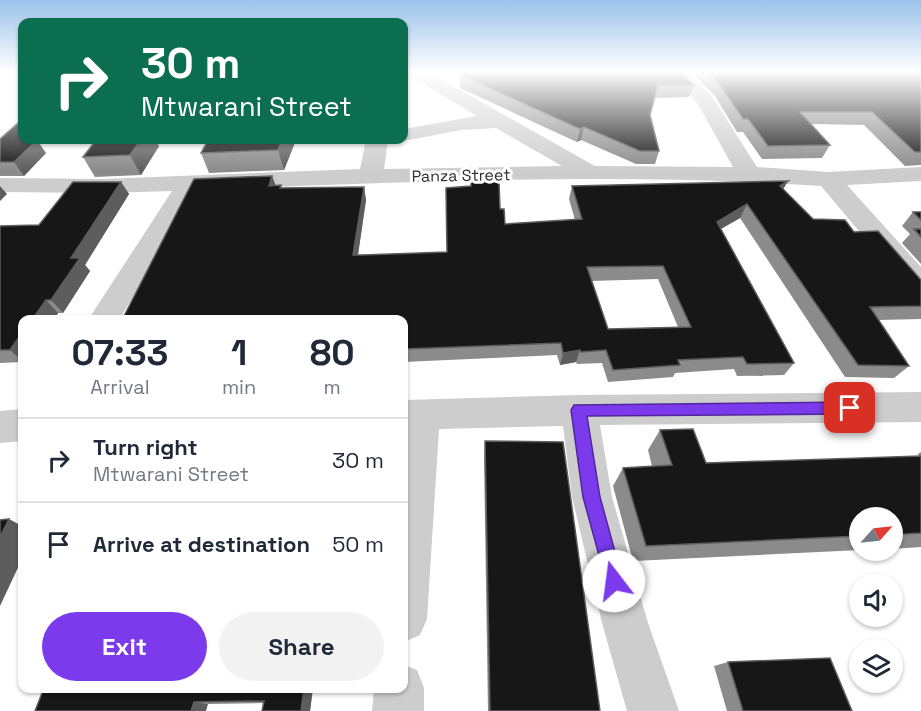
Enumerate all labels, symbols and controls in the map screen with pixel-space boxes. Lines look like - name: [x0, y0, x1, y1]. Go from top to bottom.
- text: 30 m: [141, 37, 240, 90]
- icon: right: [42, 42, 120, 120]
- text: Mtwarani Street: [141, 89, 352, 124]
- street label: Panza Street: [411, 164, 511, 187]
- text: 07:33: [71, 330, 168, 376]
- text: 1: [231, 330, 247, 376]
- text: 80: [310, 330, 355, 376]
- text: Arrival: [90, 374, 150, 400]
- text: min: [222, 374, 256, 400]
- text: m: [324, 374, 341, 400]
- pin: [824, 382, 875, 433]
- icon: arrive: [833, 391, 866, 424]
- text: Turn right: [93, 433, 198, 461]
- icon: right: [42, 444, 75, 477]
- text: 30 m: [332, 446, 384, 474]
- text: Mtwarani Street: [93, 461, 249, 487]
- north arrow: [849, 507, 903, 561]
- map controls: [849, 507, 903, 693]
- icon: arrive: [42, 528, 75, 561]
- text: Arrive at destination: [93, 530, 310, 558]
- text: 50 m: [332, 530, 384, 558]
- position arrow: [582, 549, 646, 613]
- button: sound: [849, 573, 903, 627]
- button: Exit: [42, 612, 207, 681]
- button: Share: [219, 612, 384, 681]
- button: layers: [849, 639, 903, 693]

